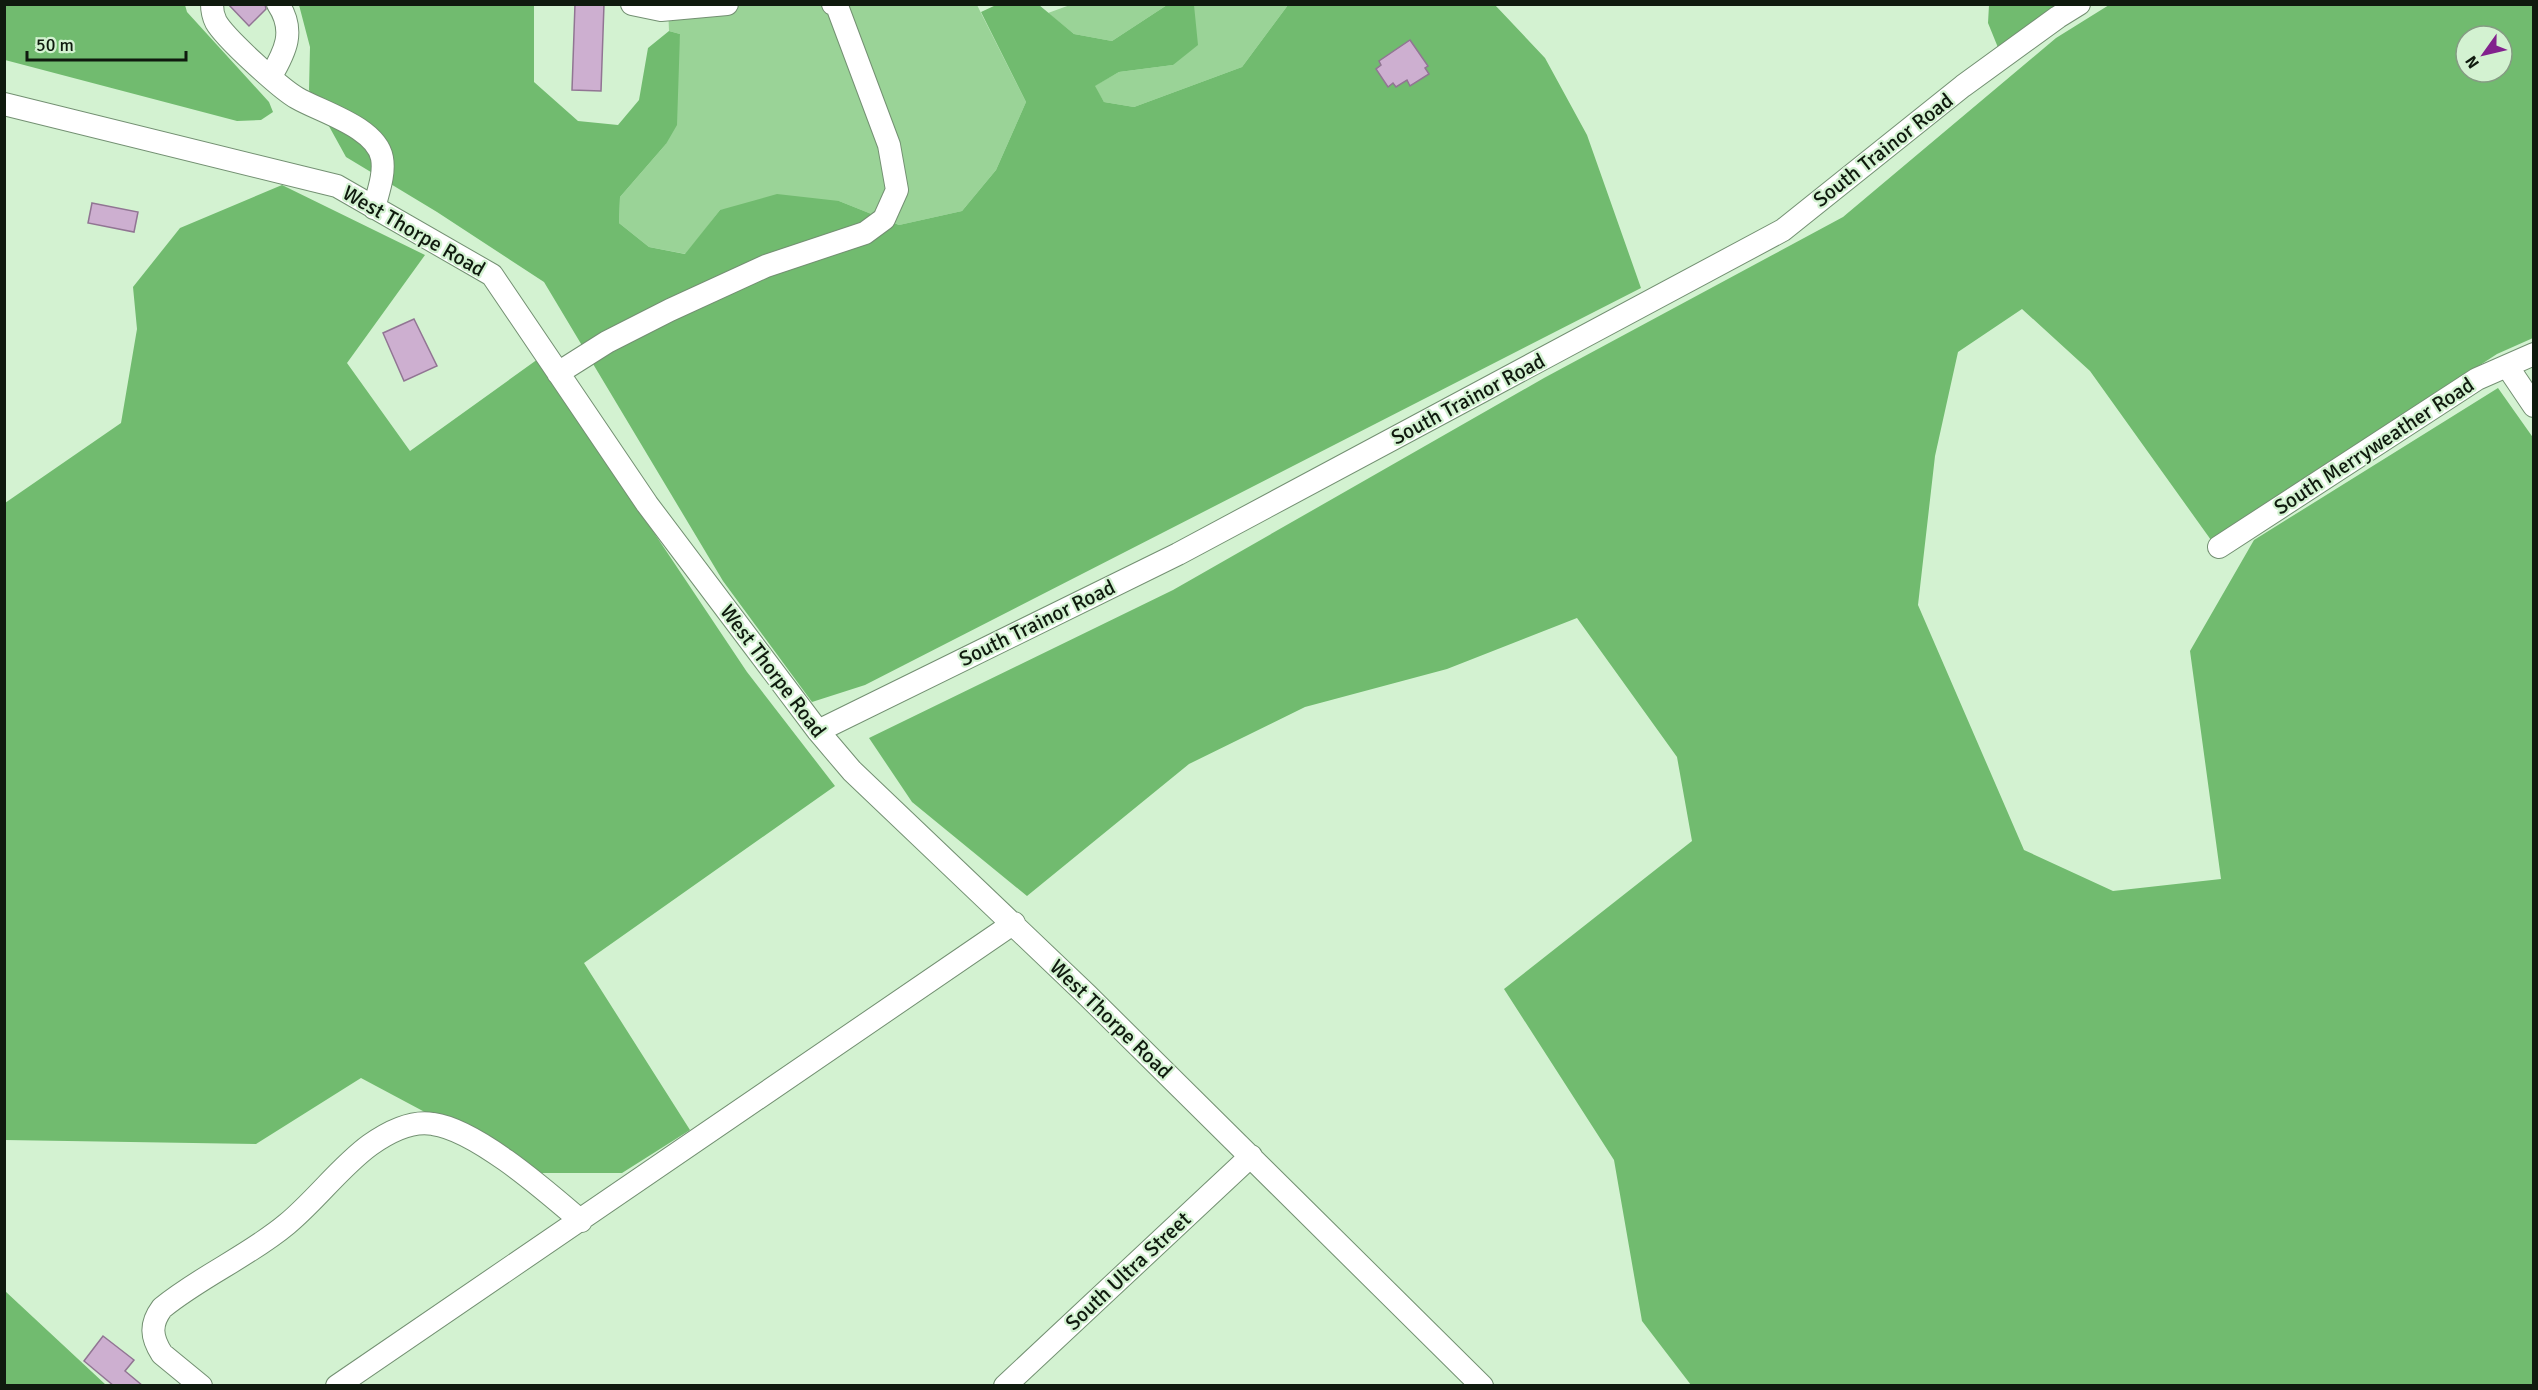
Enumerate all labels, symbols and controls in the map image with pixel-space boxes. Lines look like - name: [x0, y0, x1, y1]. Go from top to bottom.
- scale bar: [27, 24, 186, 62]
- north arrow: [2454, 24, 2514, 84]
- text: 50 m: [36, 34, 74, 56]
- text: N: [2461, 52, 2484, 72]
- street label: South Trainor Road: [1808, 87, 1958, 213]
- street label: West Thorpe Road: [338, 180, 490, 282]
- street label: South Trainor Road: [1387, 348, 1549, 450]
- street label: South Merryweather Road: [2269, 372, 2479, 520]
- street label: South Trainor Road: [955, 574, 1119, 672]
- street label: West Thorpe Road: [714, 599, 832, 743]
- street label: West Thorpe Road: [1044, 954, 1178, 1084]
- street label: South Ultra Street: [1060, 1206, 1196, 1336]

